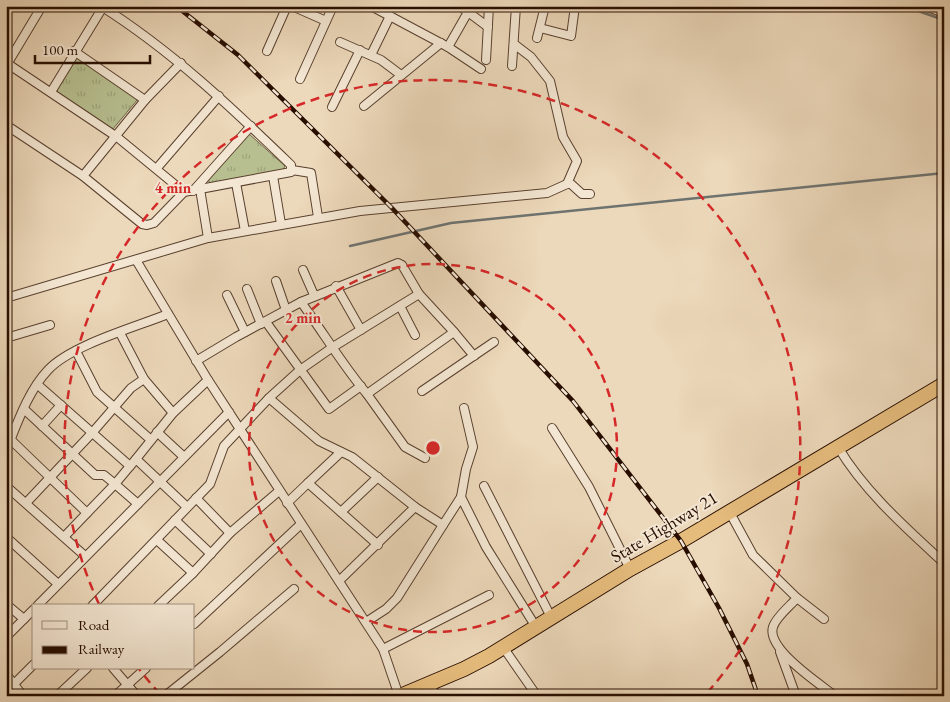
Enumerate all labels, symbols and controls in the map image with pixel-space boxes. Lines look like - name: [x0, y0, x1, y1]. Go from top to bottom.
- scale bar: [35, 32, 150, 64]
- text: 100 m: [42, 40, 79, 59]
- text: 4 min: [155, 178, 192, 197]
- text: 2 min: [285, 308, 322, 327]
- centre of rings: [424, 439, 442, 457]
- street label: State Highway 21: [606, 486, 722, 568]
- legend: [32, 604, 195, 670]
- text: Road: [78, 615, 110, 634]
- text: Railway: [78, 639, 125, 658]

